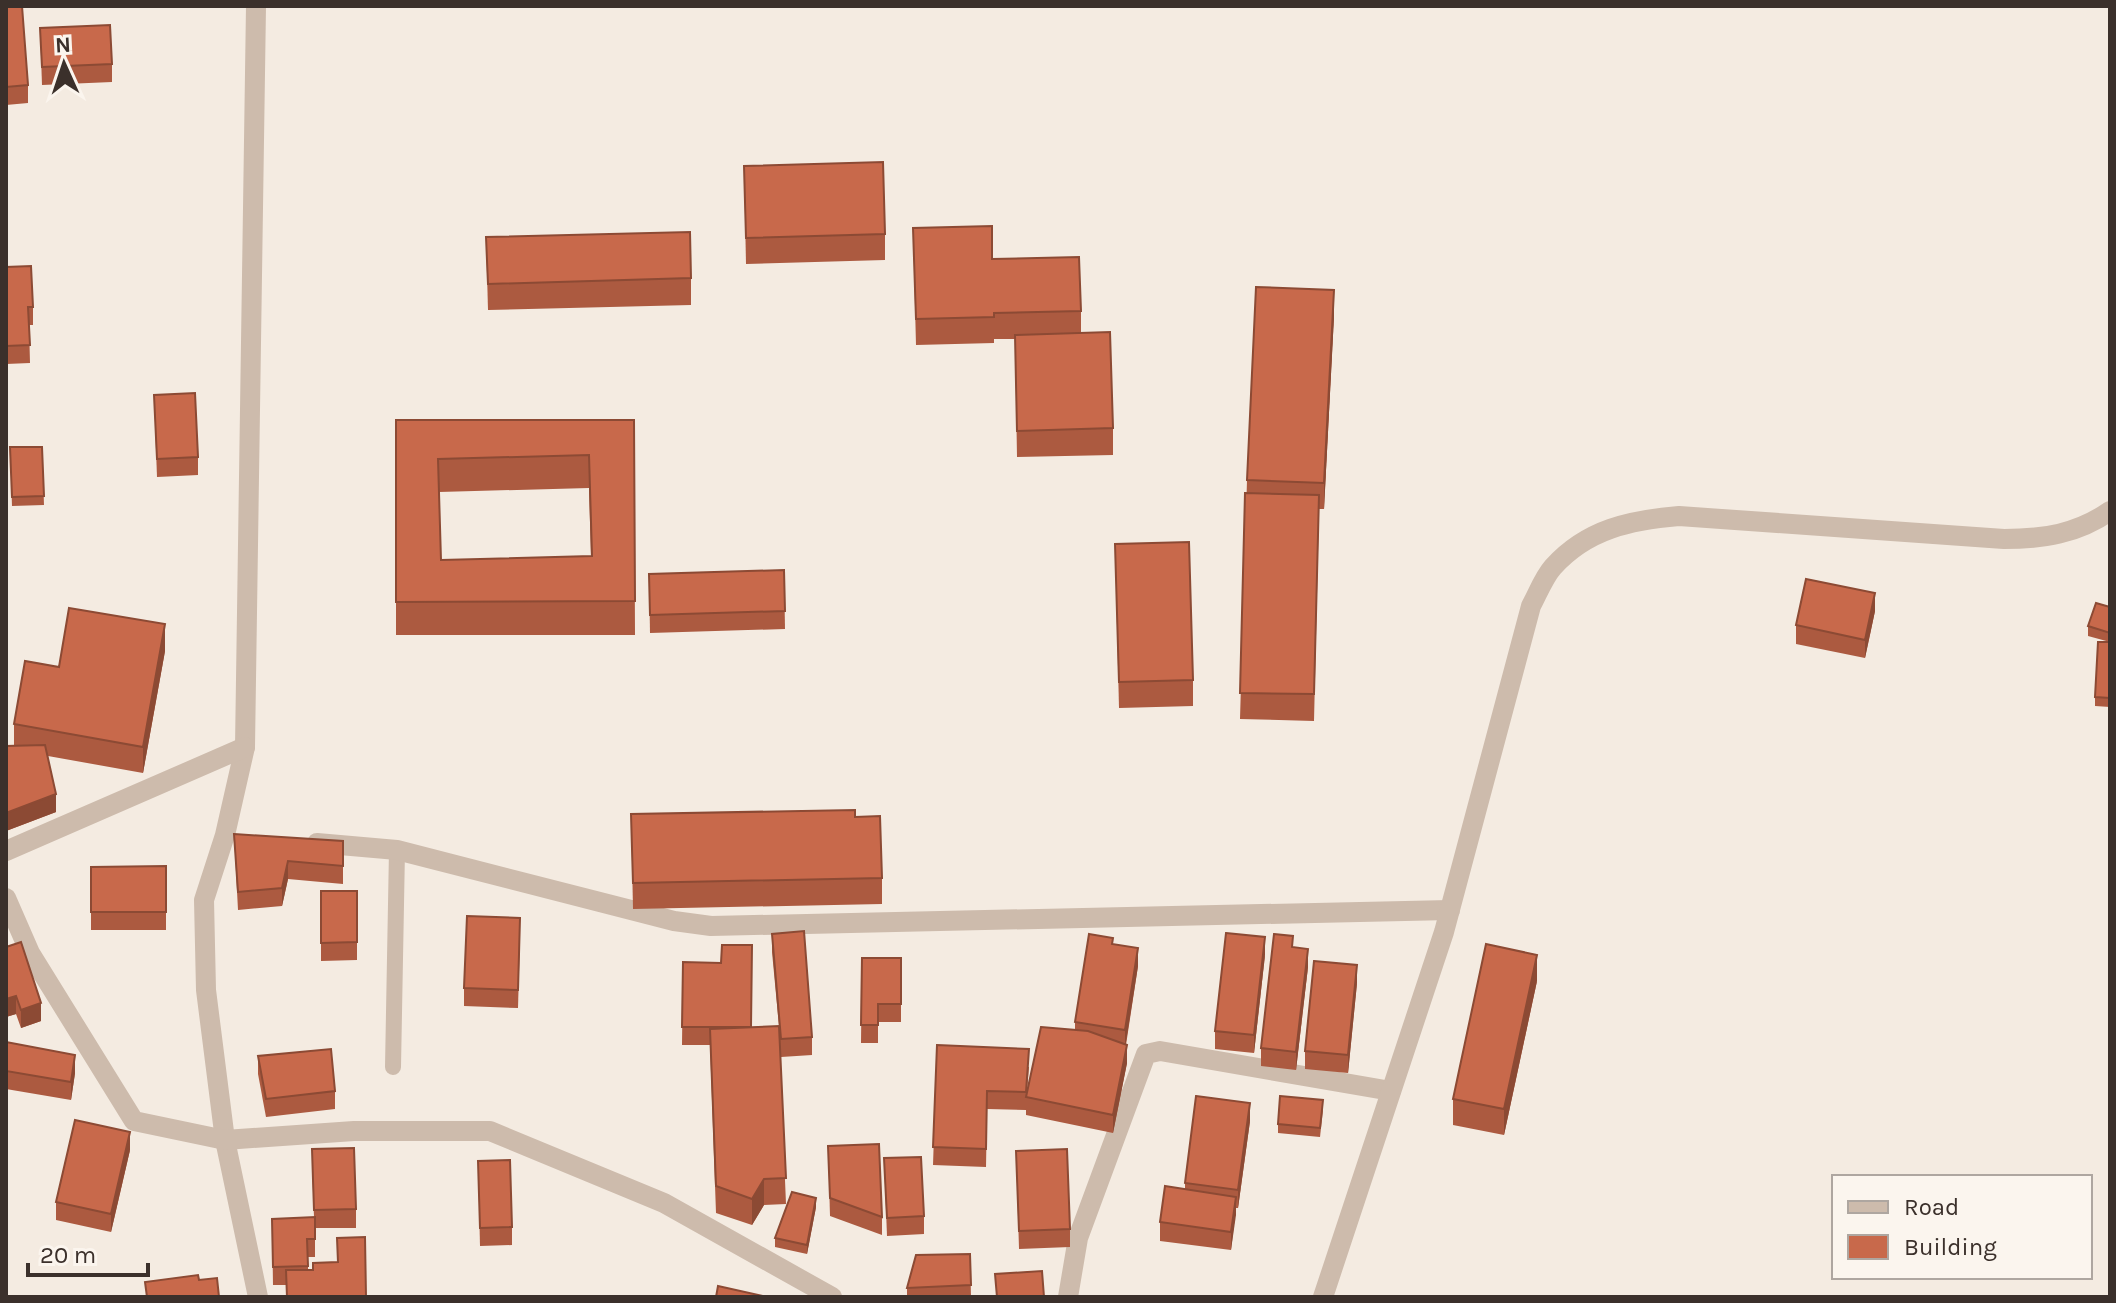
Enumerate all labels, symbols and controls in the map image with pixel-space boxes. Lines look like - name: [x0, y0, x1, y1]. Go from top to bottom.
- north arrow: [24, 24, 104, 104]
- text: N: [54, 32, 72, 58]
- legend: [1832, 1175, 2092, 1279]
- text: Road: [1904, 1193, 1959, 1221]
- scale bar: [28, 1227, 148, 1277]
- text: Building: [1904, 1233, 1997, 1261]
- text: 20 m: [40, 1241, 96, 1269]

